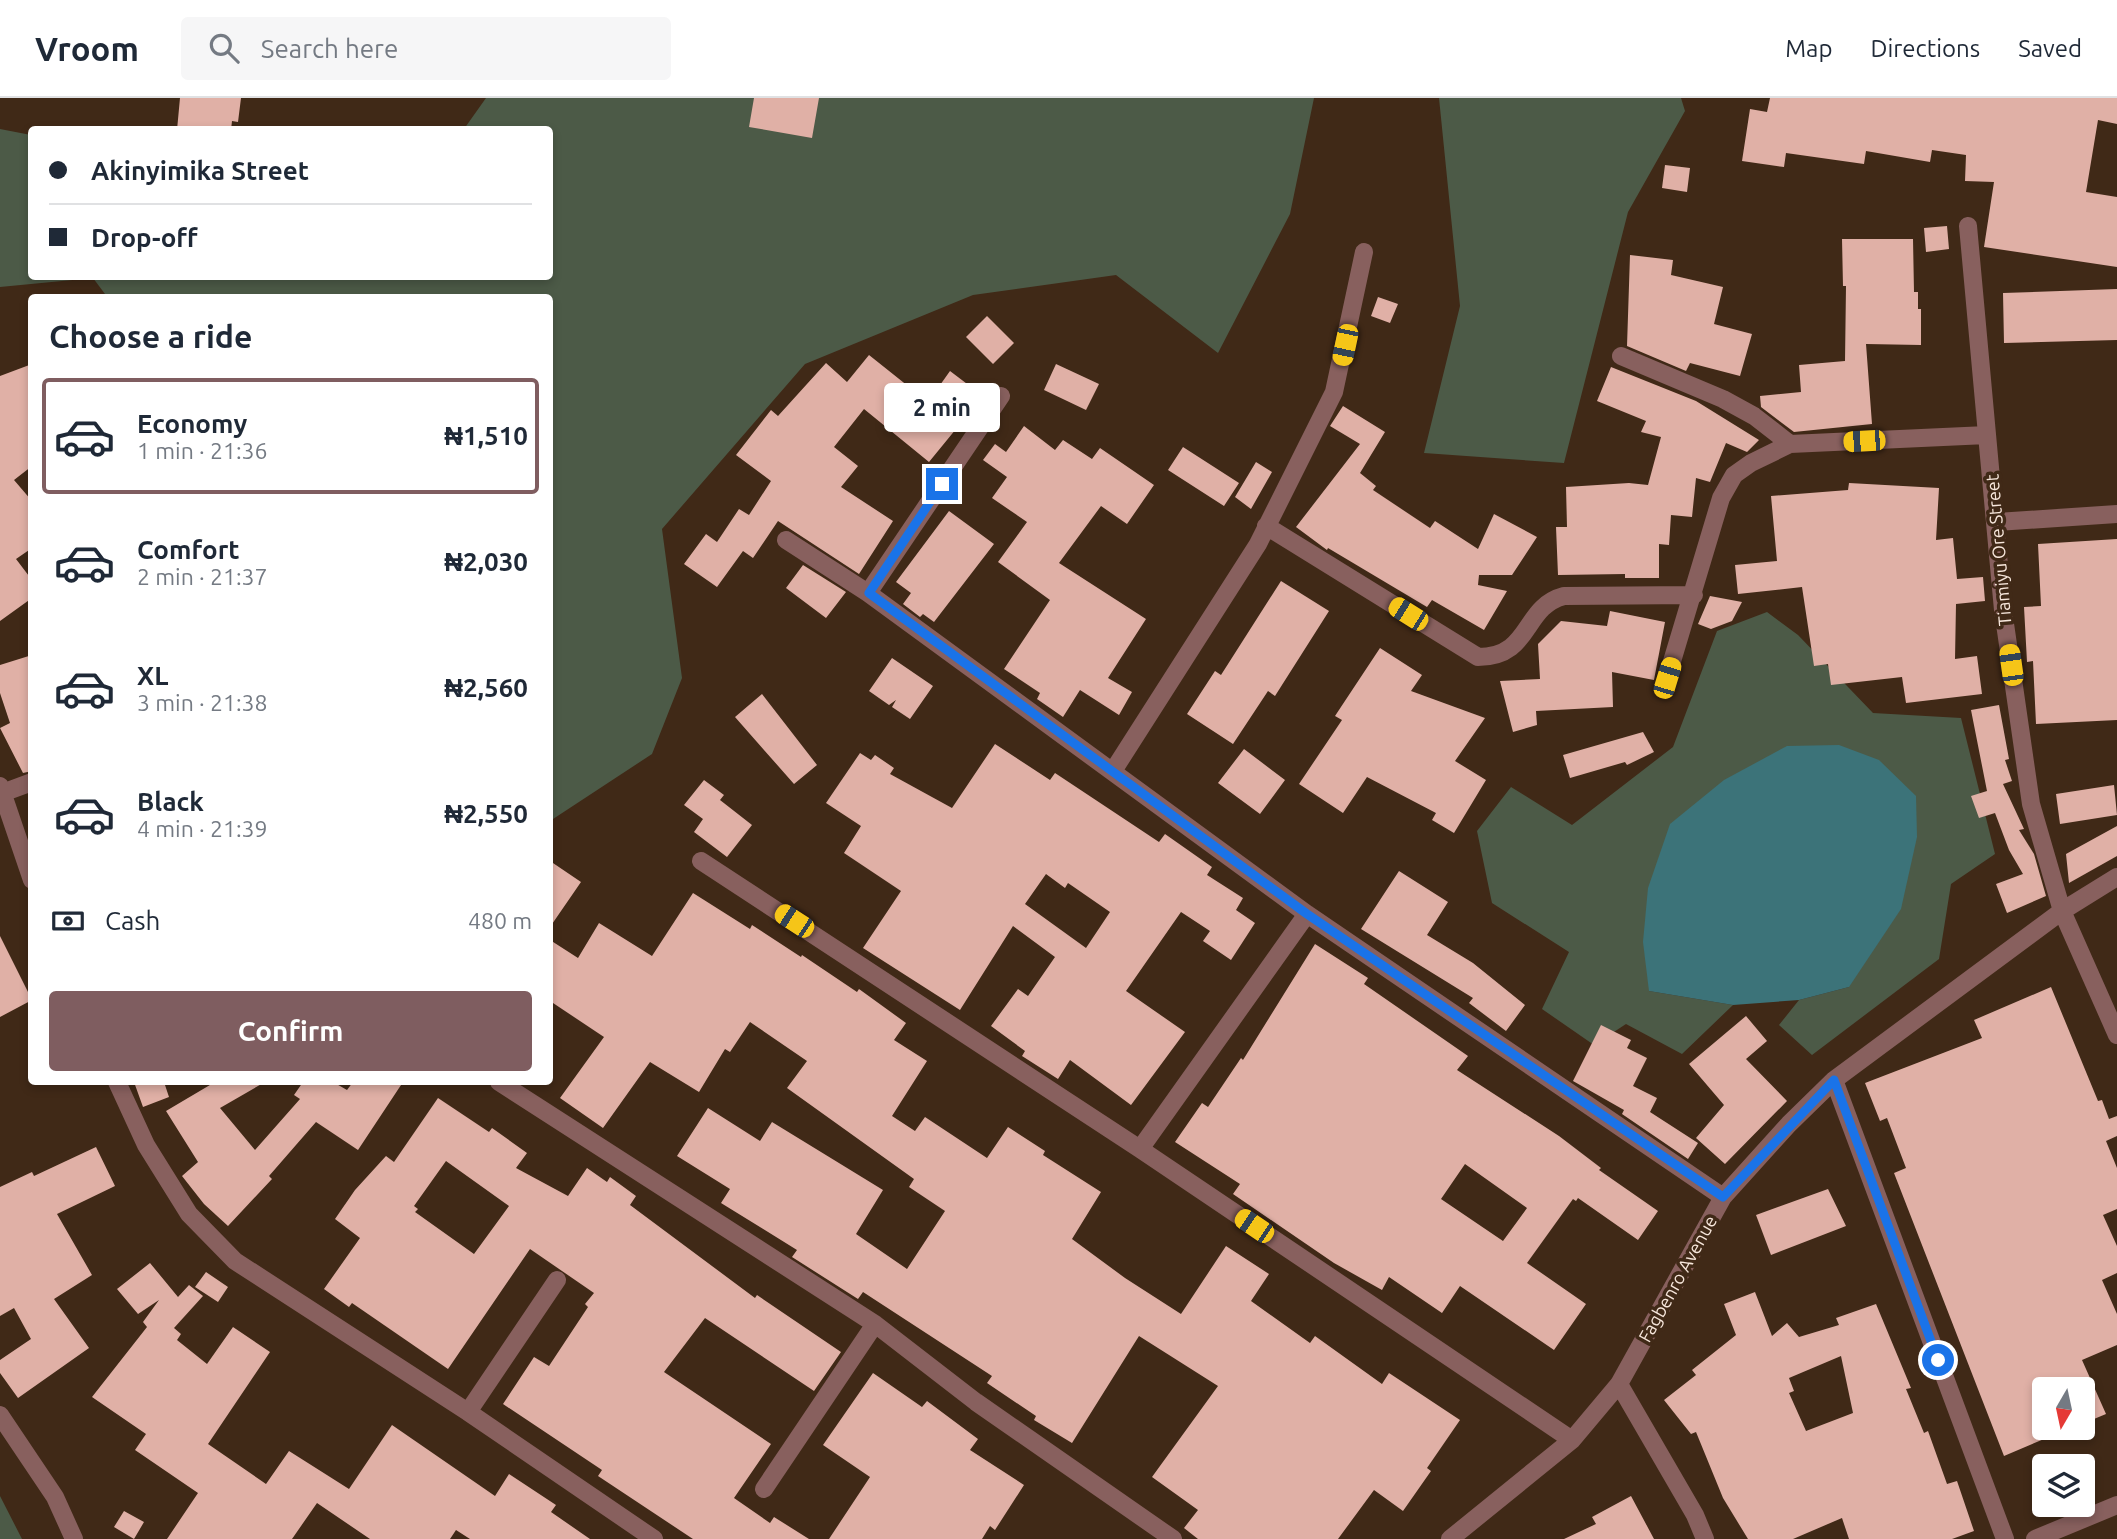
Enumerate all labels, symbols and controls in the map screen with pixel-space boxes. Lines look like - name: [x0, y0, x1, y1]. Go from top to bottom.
- search box: [181, 17, 671, 80]
- icon: search: [205, 29, 243, 67]
- text: Vroom: [35, 30, 139, 67]
- text: Search here: [261, 34, 398, 63]
- text: Map: [1785, 35, 1832, 62]
- text: Directions: [1870, 35, 1980, 62]
- text: Saved: [2018, 35, 2082, 62]
- text: Akinyimika Street: [91, 156, 309, 185]
- text: Drop-off: [91, 223, 198, 252]
- text: Choose a ride: [49, 318, 252, 354]
- car: [1331, 322, 1360, 368]
- callout: 2 min: [884, 382, 1000, 432]
- text: 2 min: [913, 395, 971, 420]
- icon: car: [53, 405, 116, 468]
- text: Economy: [137, 409, 247, 438]
- text: ₦1,510: [444, 421, 528, 450]
- car: [1843, 429, 1886, 453]
- text: 1 min · 21:36: [137, 438, 268, 463]
- route end: [926, 468, 958, 500]
- street label: Tiamiyu Ore Street: [1981, 473, 2015, 627]
- icon: car: [53, 531, 116, 594]
- text: Comfort: [137, 535, 240, 564]
- text: ₦2,030: [444, 547, 528, 576]
- text: 2 min · 21:37: [137, 564, 268, 589]
- car: [1385, 594, 1432, 634]
- car: [1998, 643, 2025, 687]
- car: [1651, 655, 1684, 701]
- icon: car: [53, 657, 116, 720]
- text: XL: [137, 661, 168, 690]
- text: ₦2,560: [444, 673, 528, 702]
- text: 3 min · 21:38: [137, 690, 268, 715]
- icon: car: [53, 783, 116, 846]
- text: Black: [137, 787, 204, 816]
- text: ₦2,550: [444, 799, 528, 828]
- text: 4 min · 21:39: [137, 816, 268, 841]
- car: [771, 901, 818, 941]
- icon: cash: [49, 902, 87, 940]
- text: Cash: [105, 906, 160, 935]
- text: 480 m: [468, 908, 532, 933]
- button: Confirm: [49, 991, 532, 1071]
- car: [1231, 1206, 1278, 1246]
- street label: Fagbenro Avenue: [1634, 1212, 1720, 1345]
- route start: [1922, 1344, 1954, 1376]
- north arrow: [2032, 1377, 2095, 1440]
- map controls: [2032, 1377, 2095, 1517]
- button: layers: [2032, 1454, 2095, 1517]

